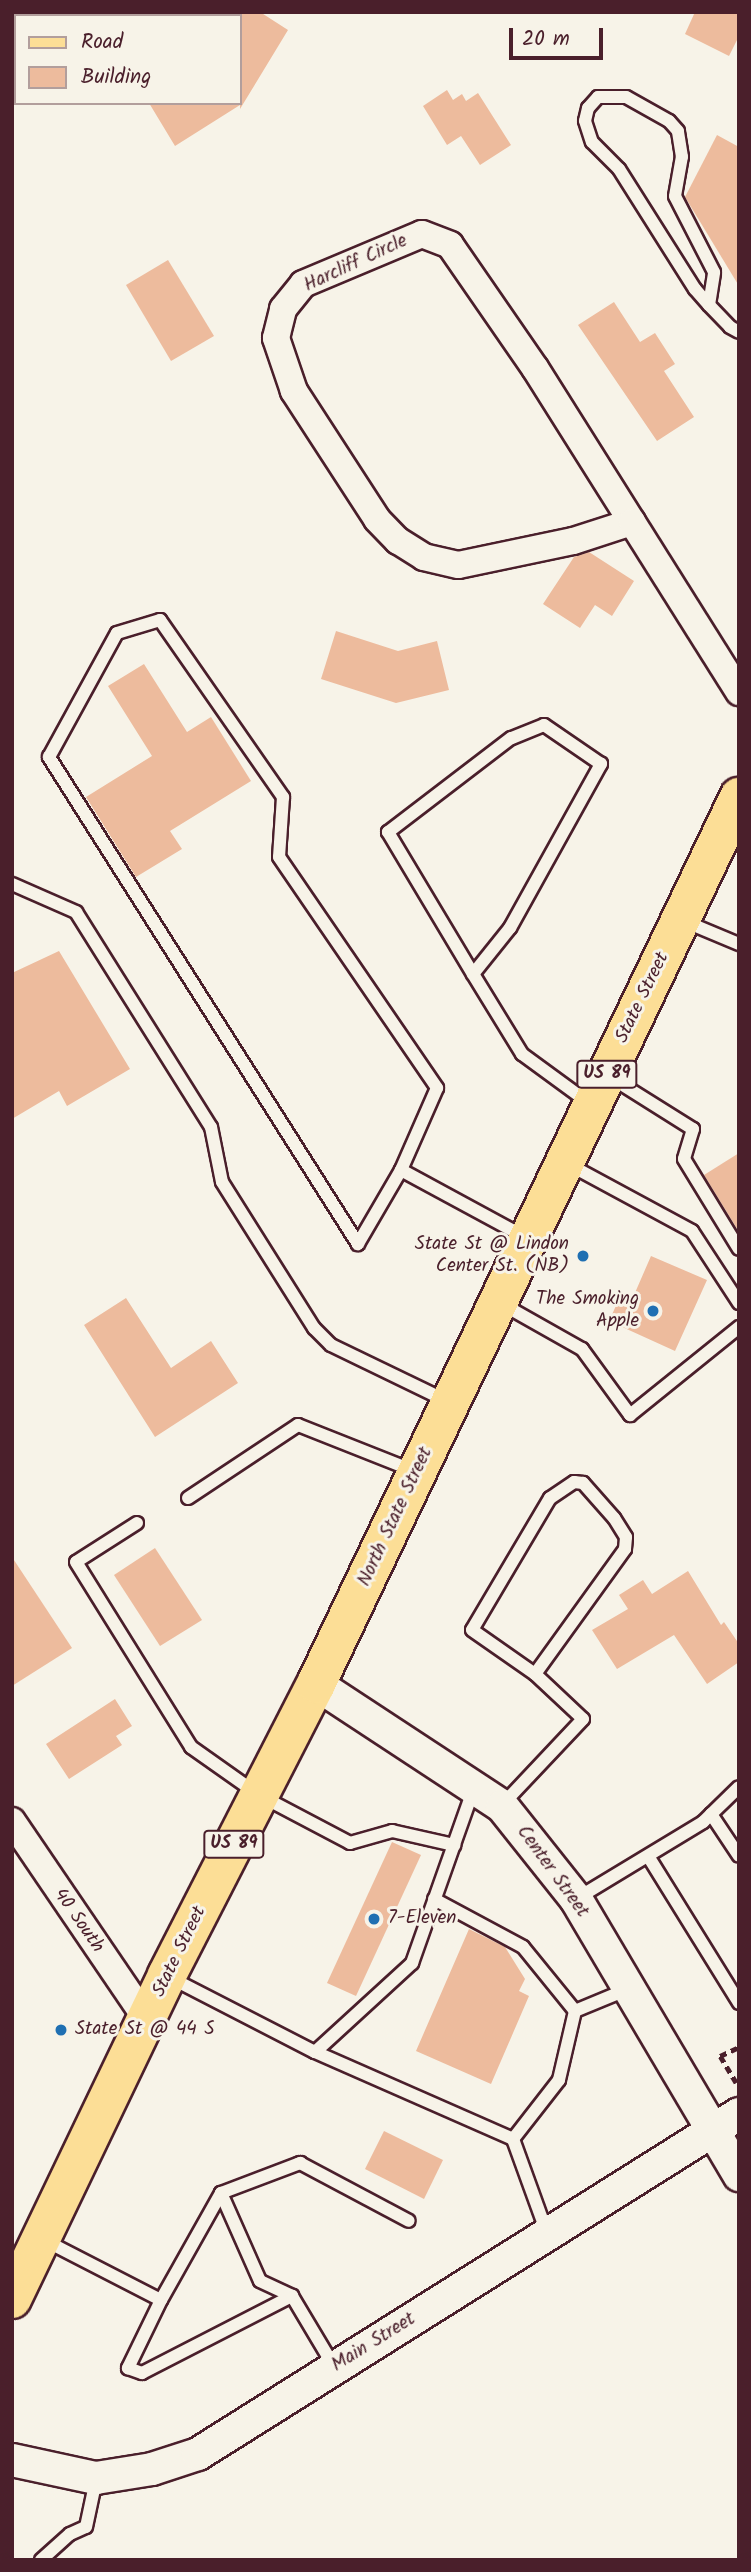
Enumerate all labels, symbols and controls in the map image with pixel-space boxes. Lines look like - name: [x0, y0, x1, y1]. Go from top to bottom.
- legend: [14, 14, 242, 105]
- scale bar: [513, 14, 608, 58]
- text: 20 m: [522, 23, 570, 56]
- text: Road: [81, 26, 123, 59]
- text: Building: [81, 61, 151, 94]
- street label: Harcliff Circle: [301, 230, 411, 298]
- street label: State Street: [611, 949, 675, 1047]
- road number: US 89: [576, 1059, 638, 1088]
- place label: State St @ Lindon Center St. (NB): [415, 1234, 569, 1278]
- marker: State St @ Lindon Center St. (NB): [575, 1248, 591, 1264]
- place label: The Smoking Apple: [536, 1289, 639, 1333]
- marker: The Smoking Apple: [645, 1303, 661, 1319]
- street label: North State Street: [354, 1444, 438, 1590]
- street label: Center Street: [511, 1822, 593, 1922]
- road number: US 89: [202, 1830, 266, 1858]
- street label: 40 South: [48, 1885, 108, 1957]
- street label: State Street: [148, 1903, 212, 2001]
- place label: 7-Eleven: [388, 1908, 456, 1930]
- marker: 7-Eleven: [366, 1911, 382, 1927]
- place label: State St @ 44 S: [75, 2019, 215, 2041]
- marker: State St @ 44 S: [53, 2022, 69, 2038]
- street label: Main Street: [328, 2308, 420, 2378]

